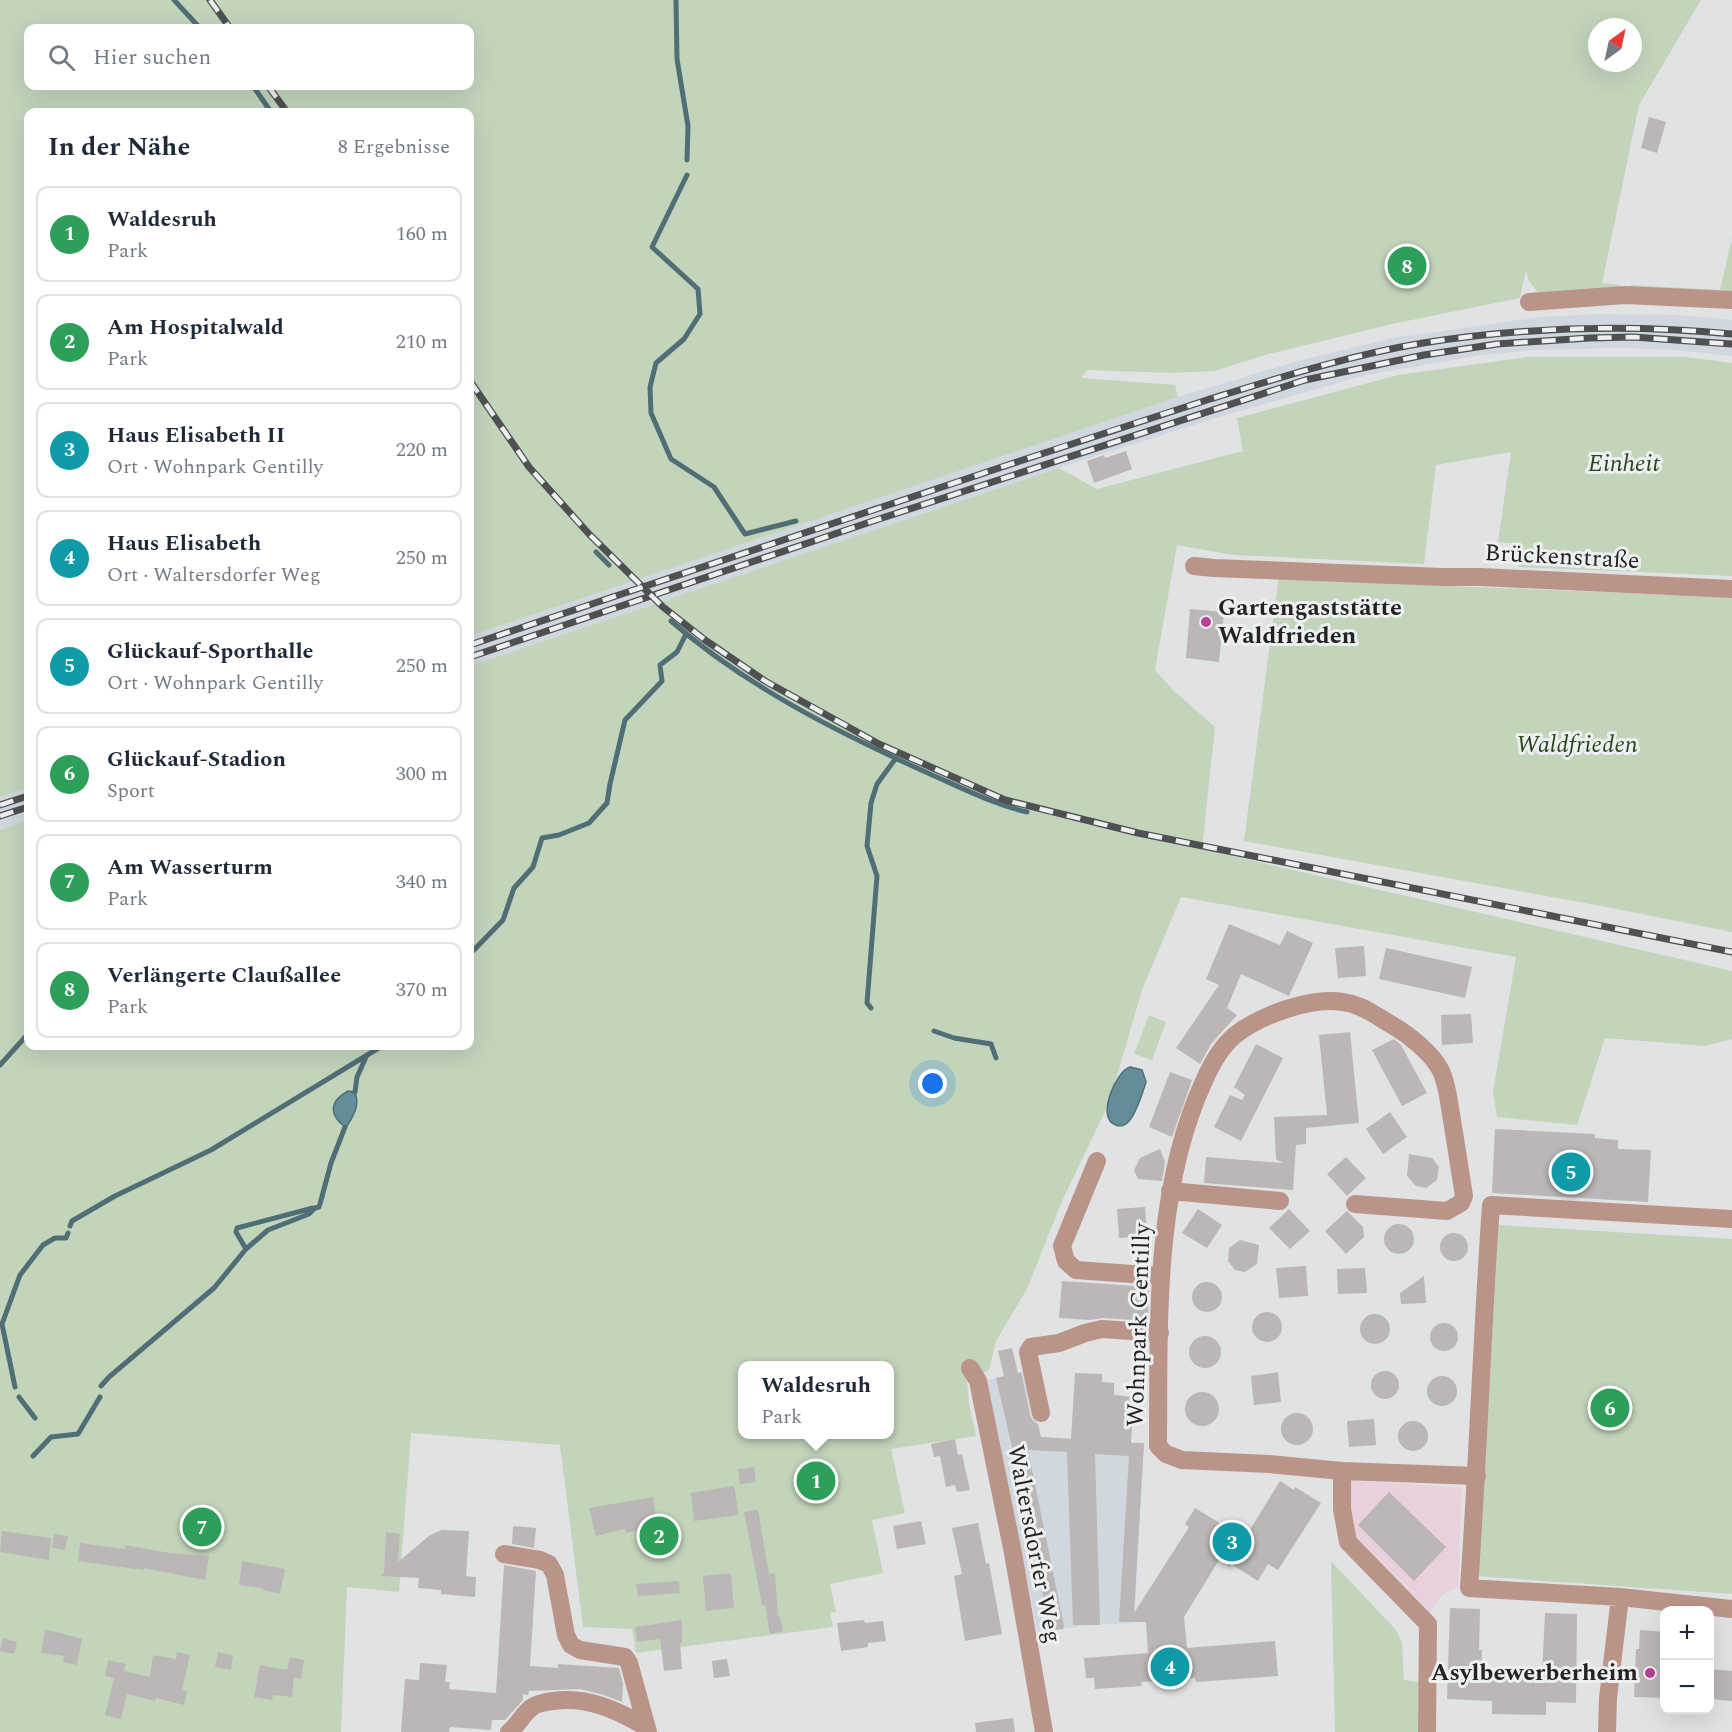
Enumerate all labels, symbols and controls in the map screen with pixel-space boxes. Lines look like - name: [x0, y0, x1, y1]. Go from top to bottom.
- north arrow: [1588, 18, 1642, 72]
- search box: [24, 24, 474, 90]
- icon: search: [45, 41, 78, 74]
- text: Hier suchen: [93, 41, 211, 74]
- text: In der Nähe: [48, 127, 190, 167]
- text: 8 Ergebnisse: [338, 132, 450, 162]
- text: Waldesruh: [107, 203, 217, 236]
- text: 1: [64, 219, 75, 249]
- text: 160 m: [396, 219, 448, 249]
- text: Park: [107, 236, 148, 266]
- pin: 8: [1388, 244, 1426, 288]
- text: Am Hospitalwald: [107, 311, 284, 344]
- text: 2: [64, 327, 75, 357]
- text: 210 m: [396, 327, 448, 357]
- text: Park: [107, 344, 148, 374]
- text: Haus Elisabeth II: [107, 419, 285, 452]
- text: 3: [64, 435, 75, 465]
- text: 220 m: [396, 435, 448, 465]
- park label: Einheit: [1588, 446, 1660, 482]
- text: Ort · Wohnpark Gentilly: [107, 452, 323, 482]
- text: Haus Elisabeth: [107, 527, 261, 560]
- street label: Brückenstraße: [1484, 535, 1640, 579]
- text: 4: [64, 543, 75, 573]
- text: 250 m: [396, 543, 448, 573]
- text: Ort · Waltersdorfer Weg: [107, 560, 321, 590]
- place label: Gartengaststätte Waldfrieden: [1218, 590, 1402, 654]
- marker: Gartengaststätte Waldfrieden: [1199, 615, 1213, 629]
- text: Glückauf-Sporthalle: [107, 635, 314, 668]
- text: 5: [64, 651, 75, 681]
- text: 250 m: [396, 651, 448, 681]
- text: Ort · Wohnpark Gentilly: [107, 668, 323, 698]
- park label: Waldfrieden: [1516, 727, 1638, 763]
- text: Glückauf-Stadion: [107, 743, 286, 776]
- text: 6: [64, 759, 75, 789]
- text: 300 m: [396, 759, 448, 789]
- text: Sport: [107, 776, 155, 806]
- text: Am Wasserturm: [107, 851, 273, 884]
- text: 7: [64, 867, 75, 897]
- text: 340 m: [396, 867, 448, 897]
- text: Park: [107, 884, 148, 914]
- text: Verlängerte Claußallee: [107, 959, 341, 992]
- text: 8: [64, 975, 75, 1005]
- text: 370 m: [396, 975, 448, 1005]
- text: Park: [107, 992, 148, 1022]
- your location: [918, 1069, 947, 1098]
- pin: 5: [1552, 1150, 1590, 1194]
- street label: Wohnpark Gentilly: [1117, 1221, 1161, 1428]
- popup: [738, 1361, 894, 1439]
- text: Waldesruh: [761, 1369, 871, 1402]
- pin: 6: [1590, 1386, 1630, 1430]
- text: Park: [761, 1402, 802, 1432]
- street label: Waltersdorfer Weg: [997, 1442, 1071, 1646]
- pin: 1: [796, 1458, 836, 1504]
- pin: 7: [182, 1504, 222, 1550]
- pin: 2: [640, 1514, 678, 1558]
- pin: 3: [1212, 1520, 1252, 1564]
- map controls: [1660, 1606, 1714, 1714]
- button: +: [1660, 1606, 1714, 1660]
- pin: 4: [1150, 1644, 1190, 1690]
- place label: Asylbewerberheim: [1431, 1655, 1638, 1691]
- button: −: [1660, 1660, 1714, 1714]
- marker: Asylbewerberheim: [1643, 1666, 1657, 1680]

